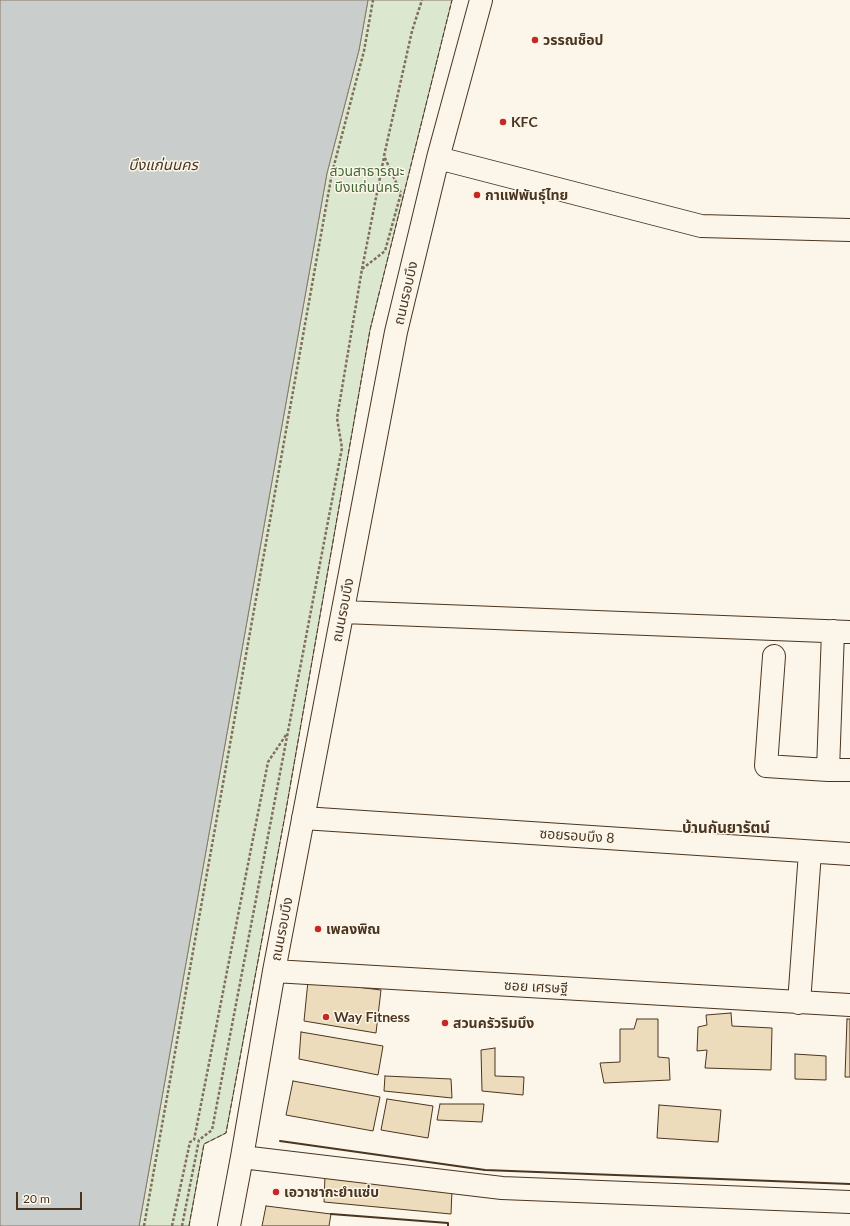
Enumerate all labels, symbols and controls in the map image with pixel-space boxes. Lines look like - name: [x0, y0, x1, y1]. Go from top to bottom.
- place label: วรรณช็อป: [543, 32, 603, 48]
- marker: วรรณช็อป: [530, 35, 540, 45]
- place label: KFC: [511, 114, 538, 130]
- marker: KFC: [498, 117, 508, 127]
- water label: บึงแก่นนคร: [128, 156, 198, 174]
- park label: สวนสาธารณะ บึงแก่นนคร: [330, 163, 404, 196]
- place label: กาแฟพันธุ์ไทย: [485, 187, 568, 203]
- marker: กาแฟพันธุ์ไทย: [472, 190, 482, 200]
- street label: ถนนรอบบึง: [391, 259, 421, 327]
- street label: ถนนรอบบึง: [329, 577, 357, 643]
- district label: บ้านกันยารัตน์: [682, 819, 770, 837]
- street label: ซอยรอบบึง 8: [539, 825, 615, 847]
- street label: ถนนรอบบึง: [268, 896, 296, 962]
- place label: เพลงพิณ: [326, 921, 380, 937]
- marker: เพลงพิณ: [313, 924, 323, 934]
- street label: ซอย เศรษฐี: [504, 977, 568, 997]
- place label: Way Fitness: [334, 1009, 410, 1025]
- marker: Way Fitness: [321, 1012, 331, 1022]
- place label: สวนครัวริมบึง: [453, 1015, 534, 1031]
- marker: สวนครัวริมบึง: [440, 1018, 450, 1028]
- scale bar: [18, 1184, 84, 1210]
- place label: เอวาชากะยำแซ่บ: [284, 1184, 379, 1200]
- marker: เอวาชากะยำแซ่บ: [271, 1187, 281, 1197]
- text: 20 m: [23, 1191, 50, 1206]

